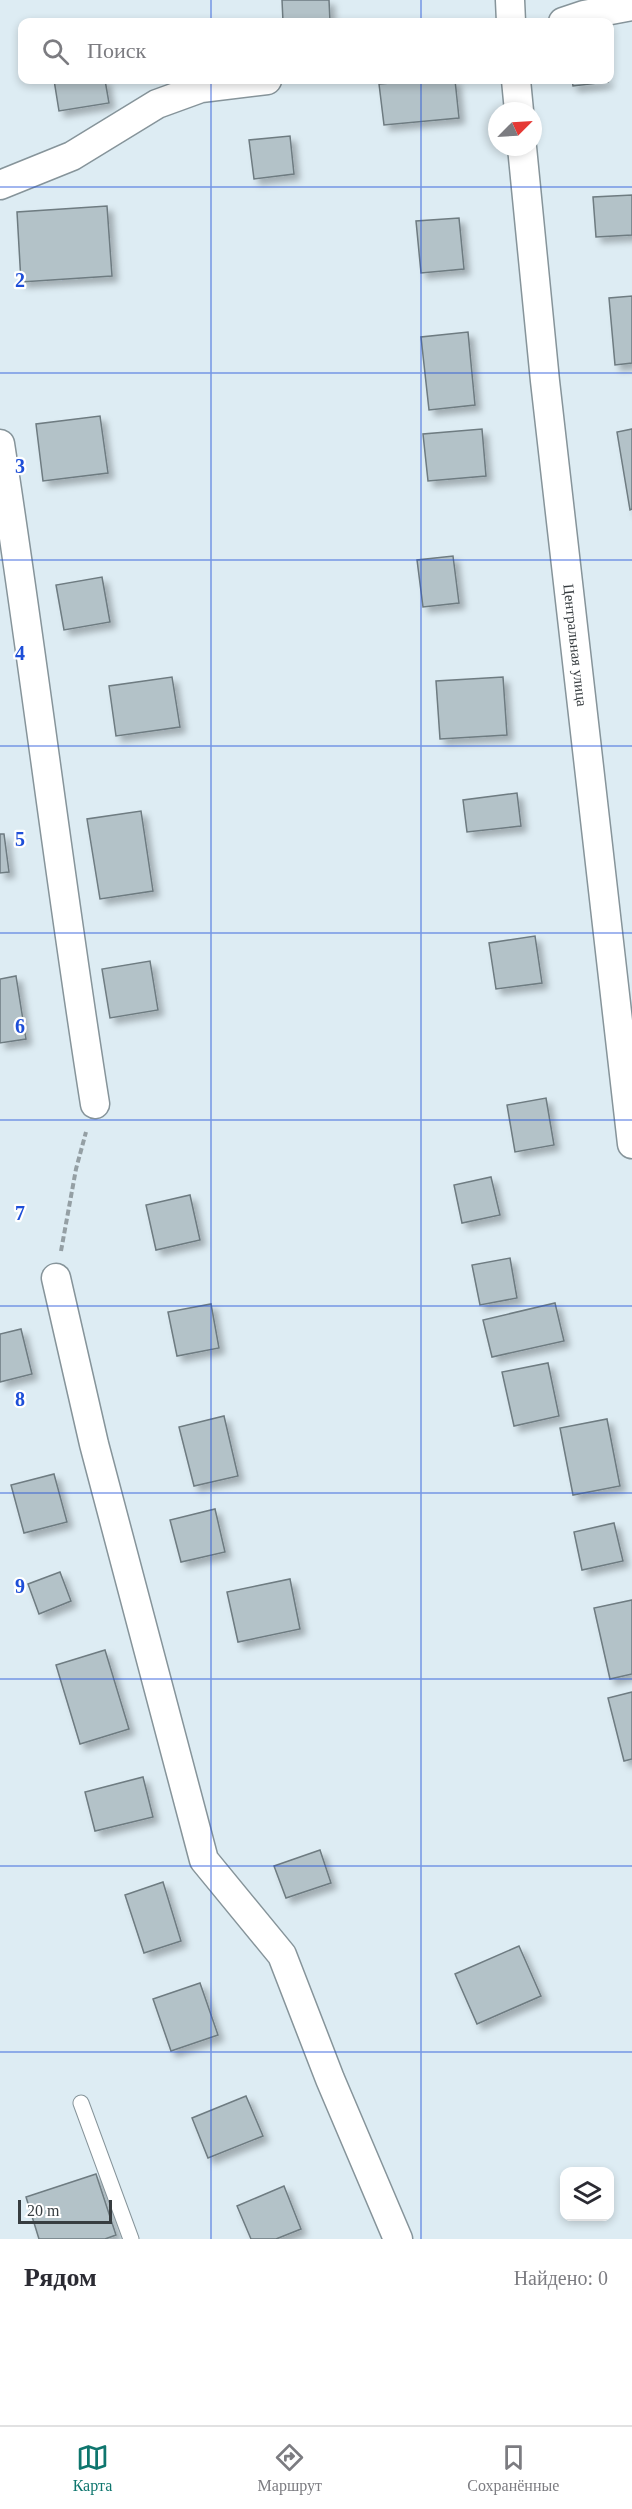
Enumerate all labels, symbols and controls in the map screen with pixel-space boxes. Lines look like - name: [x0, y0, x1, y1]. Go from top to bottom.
- search box: [18, 18, 614, 84]
- icon: search: [39, 35, 72, 68]
- text: Поиск: [87, 38, 146, 63]
- north arrow: [488, 102, 542, 156]
- text: 2: [15, 269, 25, 291]
- text: 3: [15, 455, 25, 477]
- street label: Центральная улица: [560, 583, 590, 708]
- text: 4: [15, 642, 25, 664]
- text: 5: [15, 828, 25, 850]
- text: 6: [15, 1015, 25, 1037]
- text: 7: [15, 1202, 25, 1224]
- text: 8: [15, 1388, 25, 1410]
- text: 9: [15, 1575, 25, 1597]
- map controls: [560, 2167, 614, 2221]
- button: layers: [560, 2167, 614, 2221]
- scale bar: [18, 2197, 112, 2224]
- text: 20 m: [27, 2202, 59, 2219]
- text: Рядом: [24, 2263, 97, 2292]
- text: Найдено: 0: [514, 2267, 608, 2289]
- tab: Карта: [73, 2441, 112, 2495]
- tab: Маршрут: [258, 2441, 322, 2495]
- tab: Сохранённые: [467, 2441, 559, 2495]

